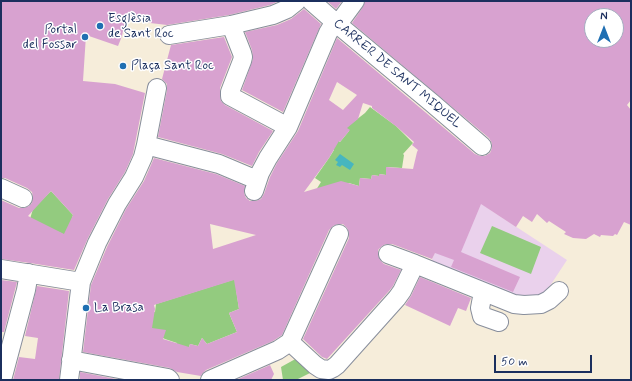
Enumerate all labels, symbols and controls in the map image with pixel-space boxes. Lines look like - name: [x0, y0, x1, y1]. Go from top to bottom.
- north arrow: [584, 8, 624, 48]
- text: N: [600, 10, 608, 24]
- place label: Esglèsia de Sant Roc: [108, 11, 174, 42]
- street label: CARRER DE SANT MIQUEL: [330, 16, 464, 132]
- marker: Esglèsia de Sant Roc: [95, 21, 105, 31]
- place label: Portal del Fossar: [23, 22, 77, 53]
- marker: Portal del Fossar: [80, 32, 90, 42]
- place label: Plaça Sant Roc: [131, 58, 214, 74]
- marker: Plaça Sant Roc: [118, 61, 128, 71]
- place label: La Brasa: [94, 300, 144, 316]
- marker: La Brasa: [81, 303, 91, 313]
- scale bar: [496, 347, 594, 373]
- text: 50 m: [501, 354, 528, 370]

